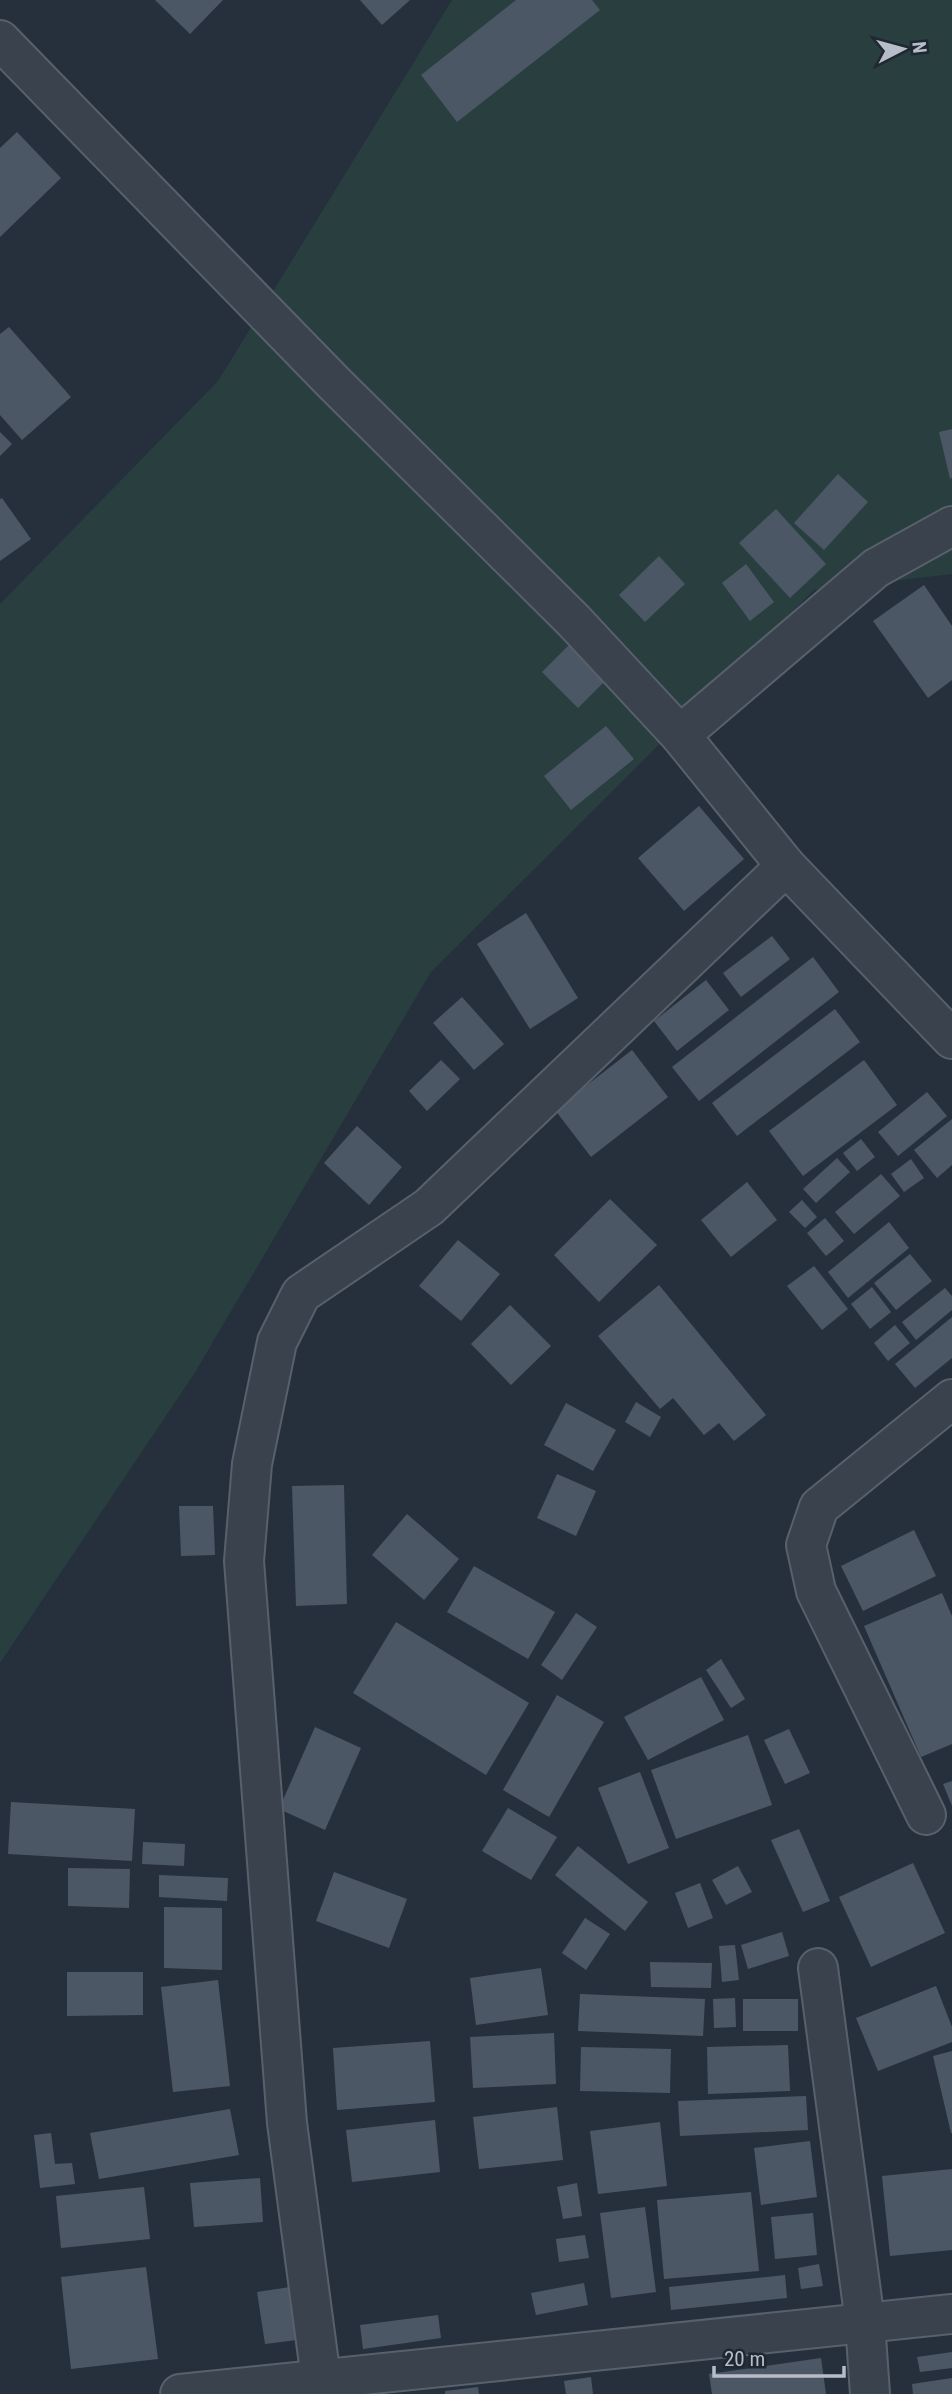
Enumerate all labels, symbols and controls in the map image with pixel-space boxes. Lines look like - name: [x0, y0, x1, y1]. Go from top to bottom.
- north arrow: [868, 14, 938, 84]
- text: N: [907, 40, 931, 54]
- scale bar: [714, 2334, 844, 2378]
- text: 20 m: [724, 2347, 765, 2371]

